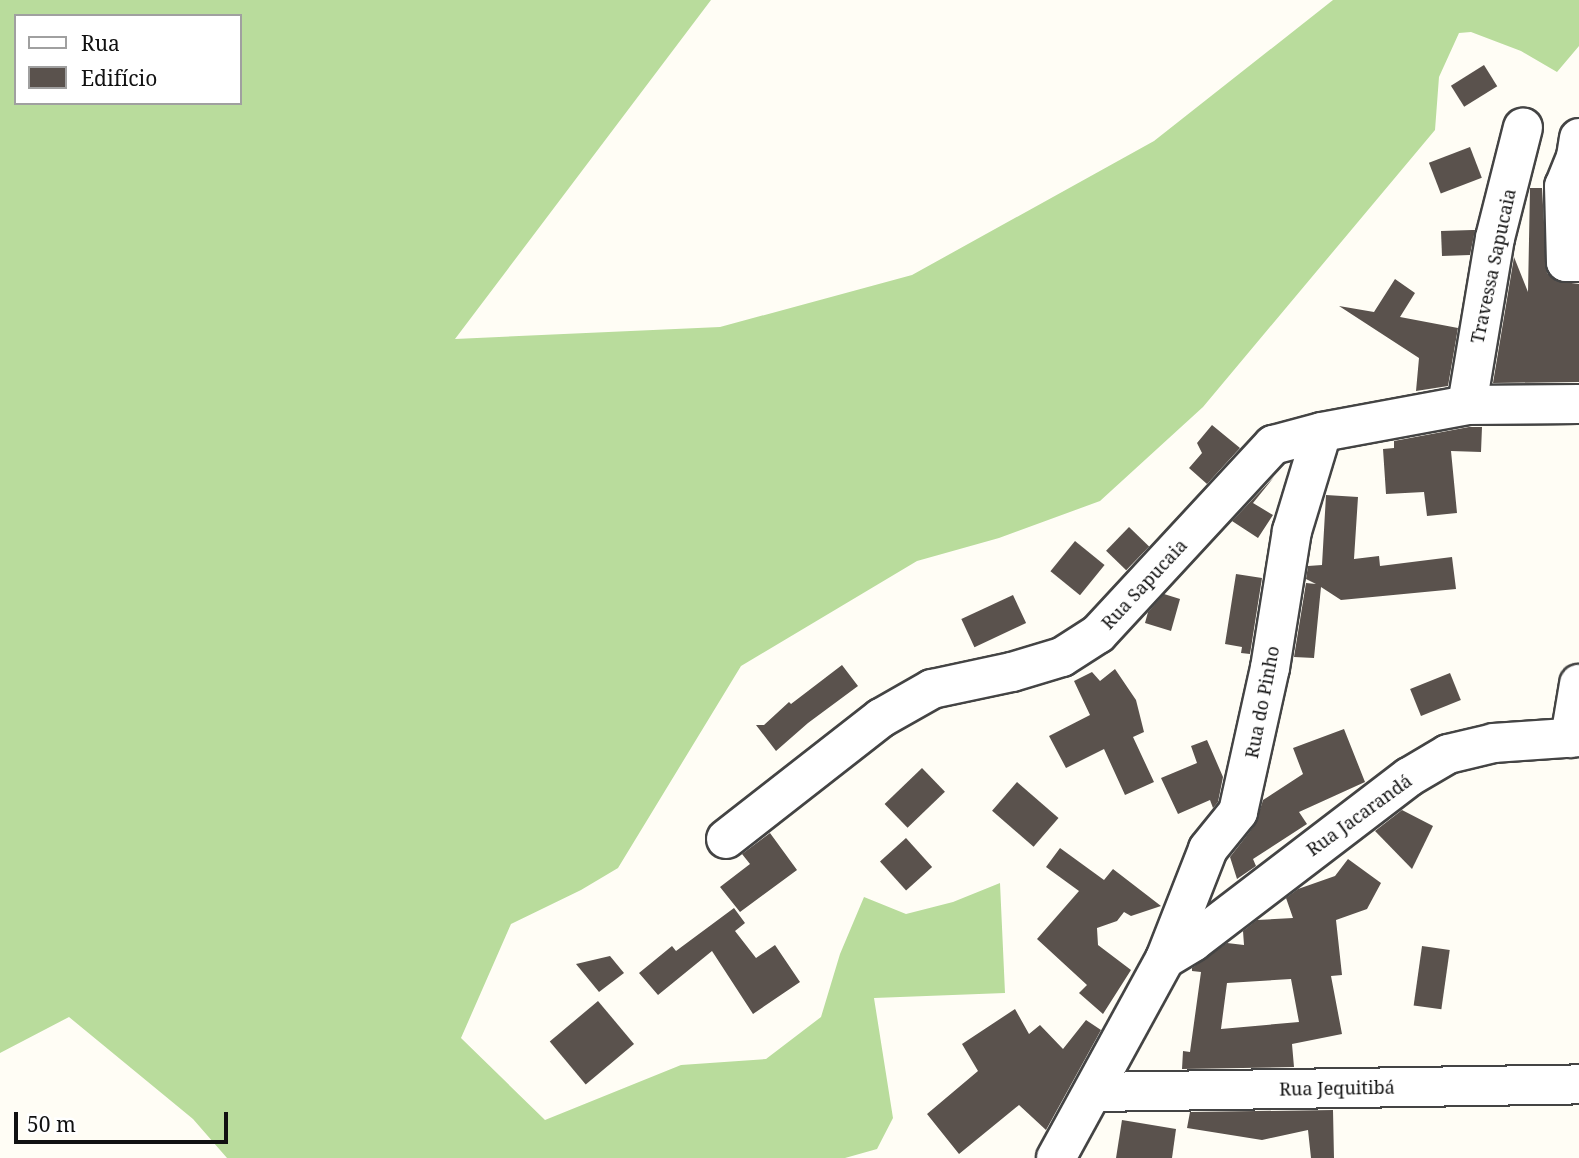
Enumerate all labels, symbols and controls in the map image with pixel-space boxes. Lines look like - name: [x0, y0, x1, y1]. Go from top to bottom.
- legend: [14, 14, 242, 105]
- text: Rua: [81, 29, 120, 57]
- text: Edifício: [81, 64, 157, 92]
- street label: Travessa Sapucaia: [1466, 187, 1520, 345]
- street label: Rua Sapucaia: [1097, 534, 1191, 634]
- street label: Rua do Pinho: [1241, 644, 1283, 760]
- street label: Rua Jacarandá: [1302, 770, 1416, 860]
- street label: Rua Jequitibá: [1279, 1076, 1395, 1100]
- scale bar: [18, 1098, 231, 1142]
- text: 50 m: [27, 1110, 76, 1138]

